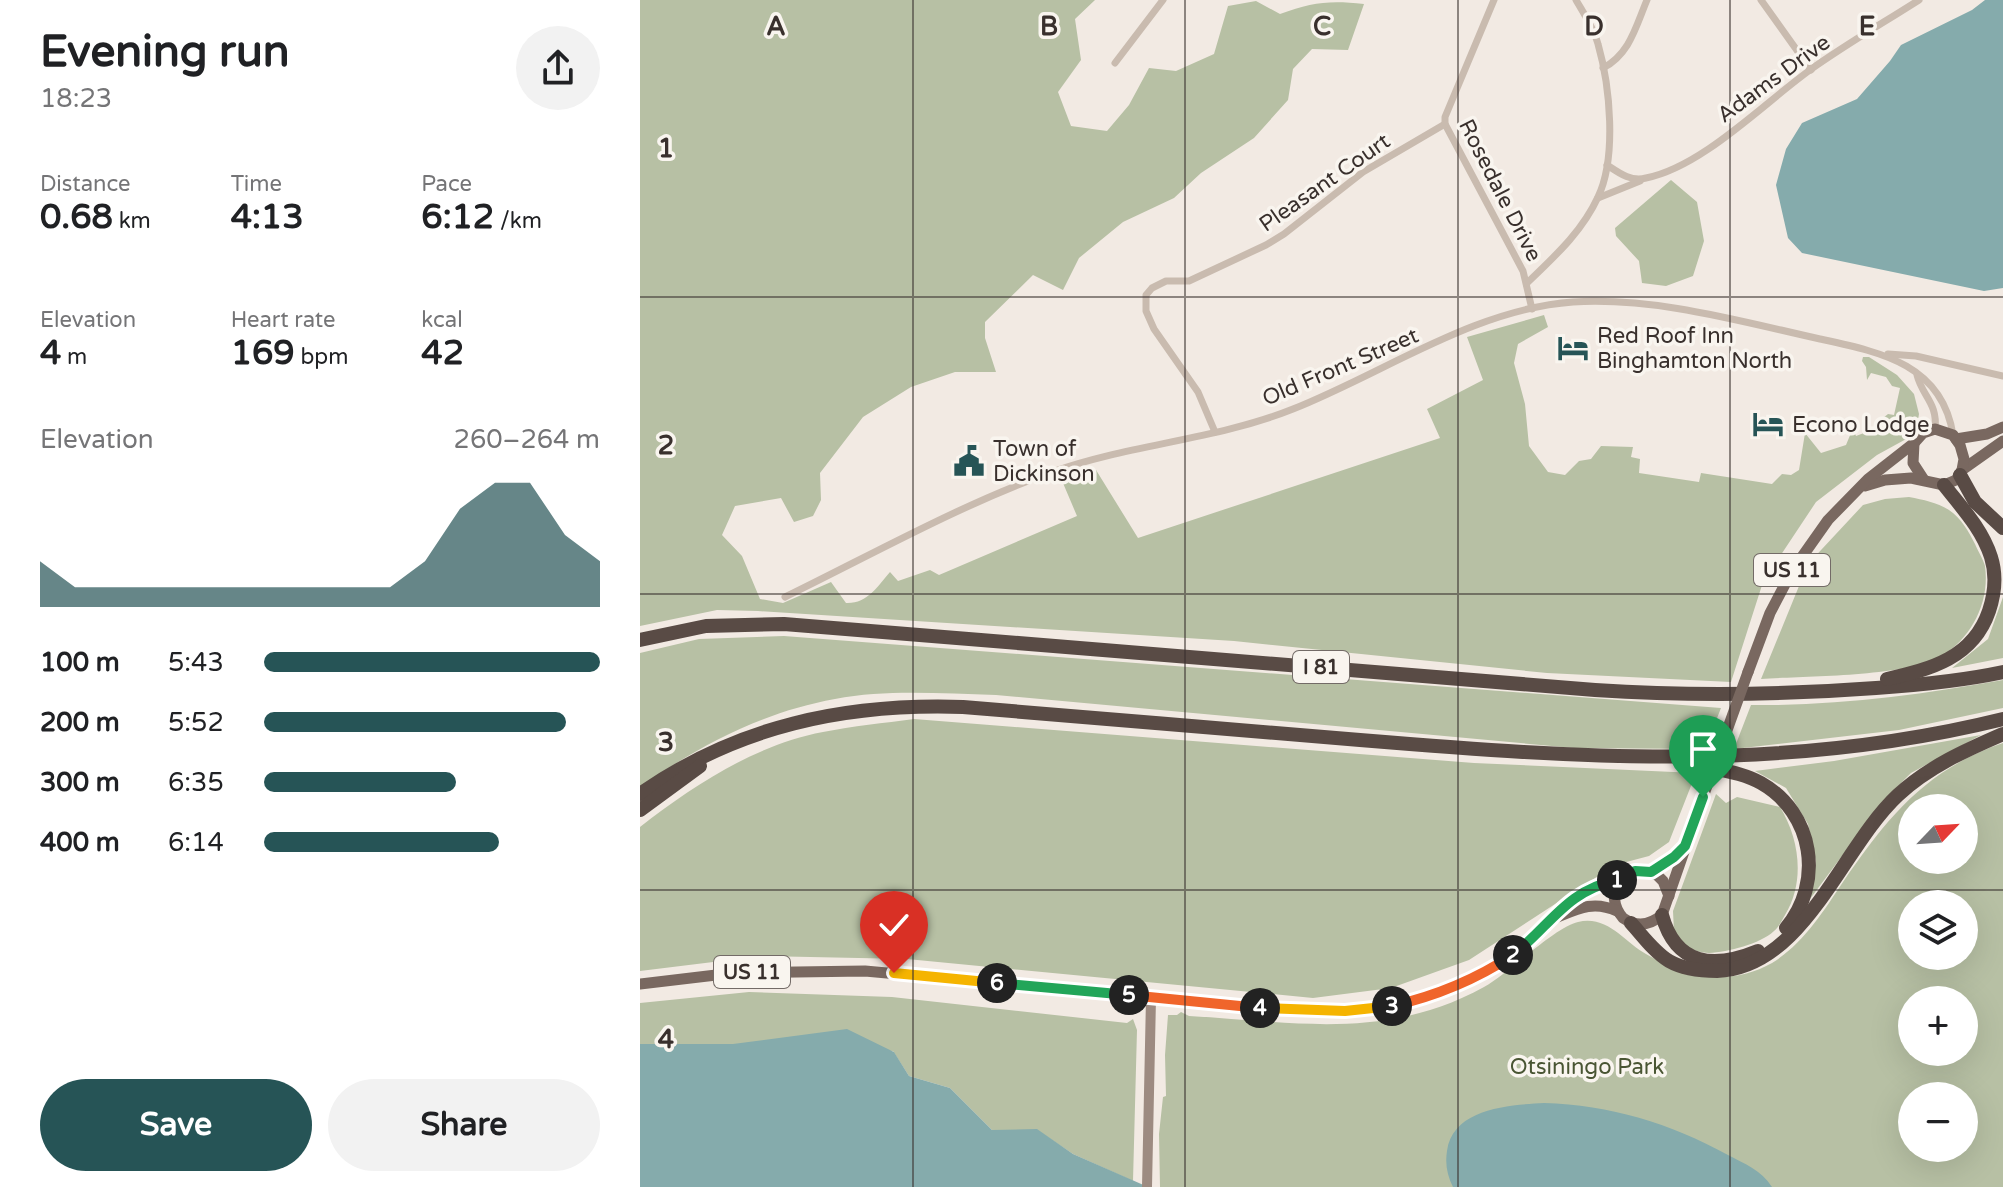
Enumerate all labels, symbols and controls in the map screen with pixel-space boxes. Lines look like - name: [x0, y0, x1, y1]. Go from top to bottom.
- text: A: [766, 11, 786, 42]
- text: B: [1040, 11, 1058, 42]
- text: C: [1313, 11, 1331, 42]
- text: D: [1584, 11, 1604, 42]
- text: E: [1859, 11, 1875, 42]
- text: Evening run: [40, 26, 289, 79]
- button: share: [516, 26, 600, 110]
- street label: Adams Drive: [1712, 29, 1835, 128]
- text: 18:23: [40, 83, 112, 114]
- street label: Rosedale Drive: [1453, 115, 1547, 266]
- street label: Pleasant Court: [1254, 128, 1395, 238]
- text: 1: [658, 133, 674, 164]
- text: Distance: [40, 171, 131, 197]
- text: Time: [231, 171, 282, 197]
- text: Pace: [421, 171, 472, 197]
- text: 0.68: [40, 197, 113, 238]
- text: 4:13: [231, 197, 304, 238]
- text: 6:12: [421, 197, 494, 238]
- text: km: [113, 208, 151, 234]
- text: /km: [494, 208, 542, 234]
- text: Elevation: [40, 307, 136, 333]
- text: Heart rate: [231, 307, 336, 333]
- text: kcal: [421, 307, 463, 333]
- street label: Old Front Street: [1258, 322, 1422, 412]
- place label: Red Roof Inn Binghamton North: [1597, 323, 1792, 374]
- hotel icon: Red Roof Inn Binghamton North: [1556, 331, 1590, 365]
- text: 4: [40, 333, 61, 374]
- text: 169: [231, 333, 295, 374]
- text: 42: [421, 333, 464, 374]
- text: m: [61, 344, 87, 370]
- text: bpm: [295, 344, 348, 370]
- hotel icon: Econo Lodge: [1751, 407, 1785, 441]
- place label: Econo Lodge: [1792, 412, 1930, 438]
- text: Elevation: [40, 424, 154, 455]
- text: 260–264 m: [454, 424, 600, 455]
- text: 2: [658, 430, 674, 461]
- place label: Town of Dickinson: [993, 436, 1095, 487]
- public building icon: Town of Dickinson: [952, 444, 986, 478]
- road number: US 11: [1754, 554, 1830, 586]
- text: 100 m: [40, 647, 120, 678]
- text: 5:43: [168, 647, 224, 678]
- road number: I 81: [1293, 651, 1349, 683]
- text: 200 m: [40, 707, 120, 738]
- text: 5:52: [168, 707, 224, 738]
- pin: [1669, 715, 1737, 797]
- text: 3: [658, 727, 674, 758]
- icon: arrive: [1681, 727, 1725, 771]
- text: 300 m: [40, 767, 120, 798]
- text: 6:35: [168, 767, 224, 798]
- north arrow: [1898, 794, 1978, 874]
- map controls: [1898, 794, 1978, 1162]
- text: 400 m: [40, 827, 120, 858]
- text: 6:14: [168, 827, 224, 858]
- pin: 1: [1597, 860, 1637, 900]
- text: 1: [1610, 867, 1624, 893]
- button: layers: [1898, 890, 1978, 970]
- pin: [860, 891, 928, 973]
- icon: check: [872, 903, 916, 947]
- pin: 2: [1493, 935, 1533, 975]
- text: 2: [1506, 942, 1520, 968]
- road number: US 11: [714, 956, 790, 988]
- pin: 6: [977, 963, 1017, 1003]
- text: 6: [990, 970, 1004, 996]
- pin: 5: [1109, 975, 1149, 1015]
- text: 5: [1122, 982, 1136, 1008]
- pin: 3: [1372, 986, 1412, 1026]
- button: +: [1898, 986, 1978, 1066]
- pin: 4: [1240, 988, 1280, 1028]
- text: 3: [1385, 993, 1399, 1019]
- text: 4: [1253, 995, 1267, 1021]
- text: 4: [658, 1024, 674, 1055]
- park label: Otsiningo Park: [1510, 1054, 1664, 1080]
- button: Save: [40, 1079, 312, 1171]
- button: Share: [328, 1079, 600, 1171]
- button: −: [1898, 1082, 1978, 1162]

